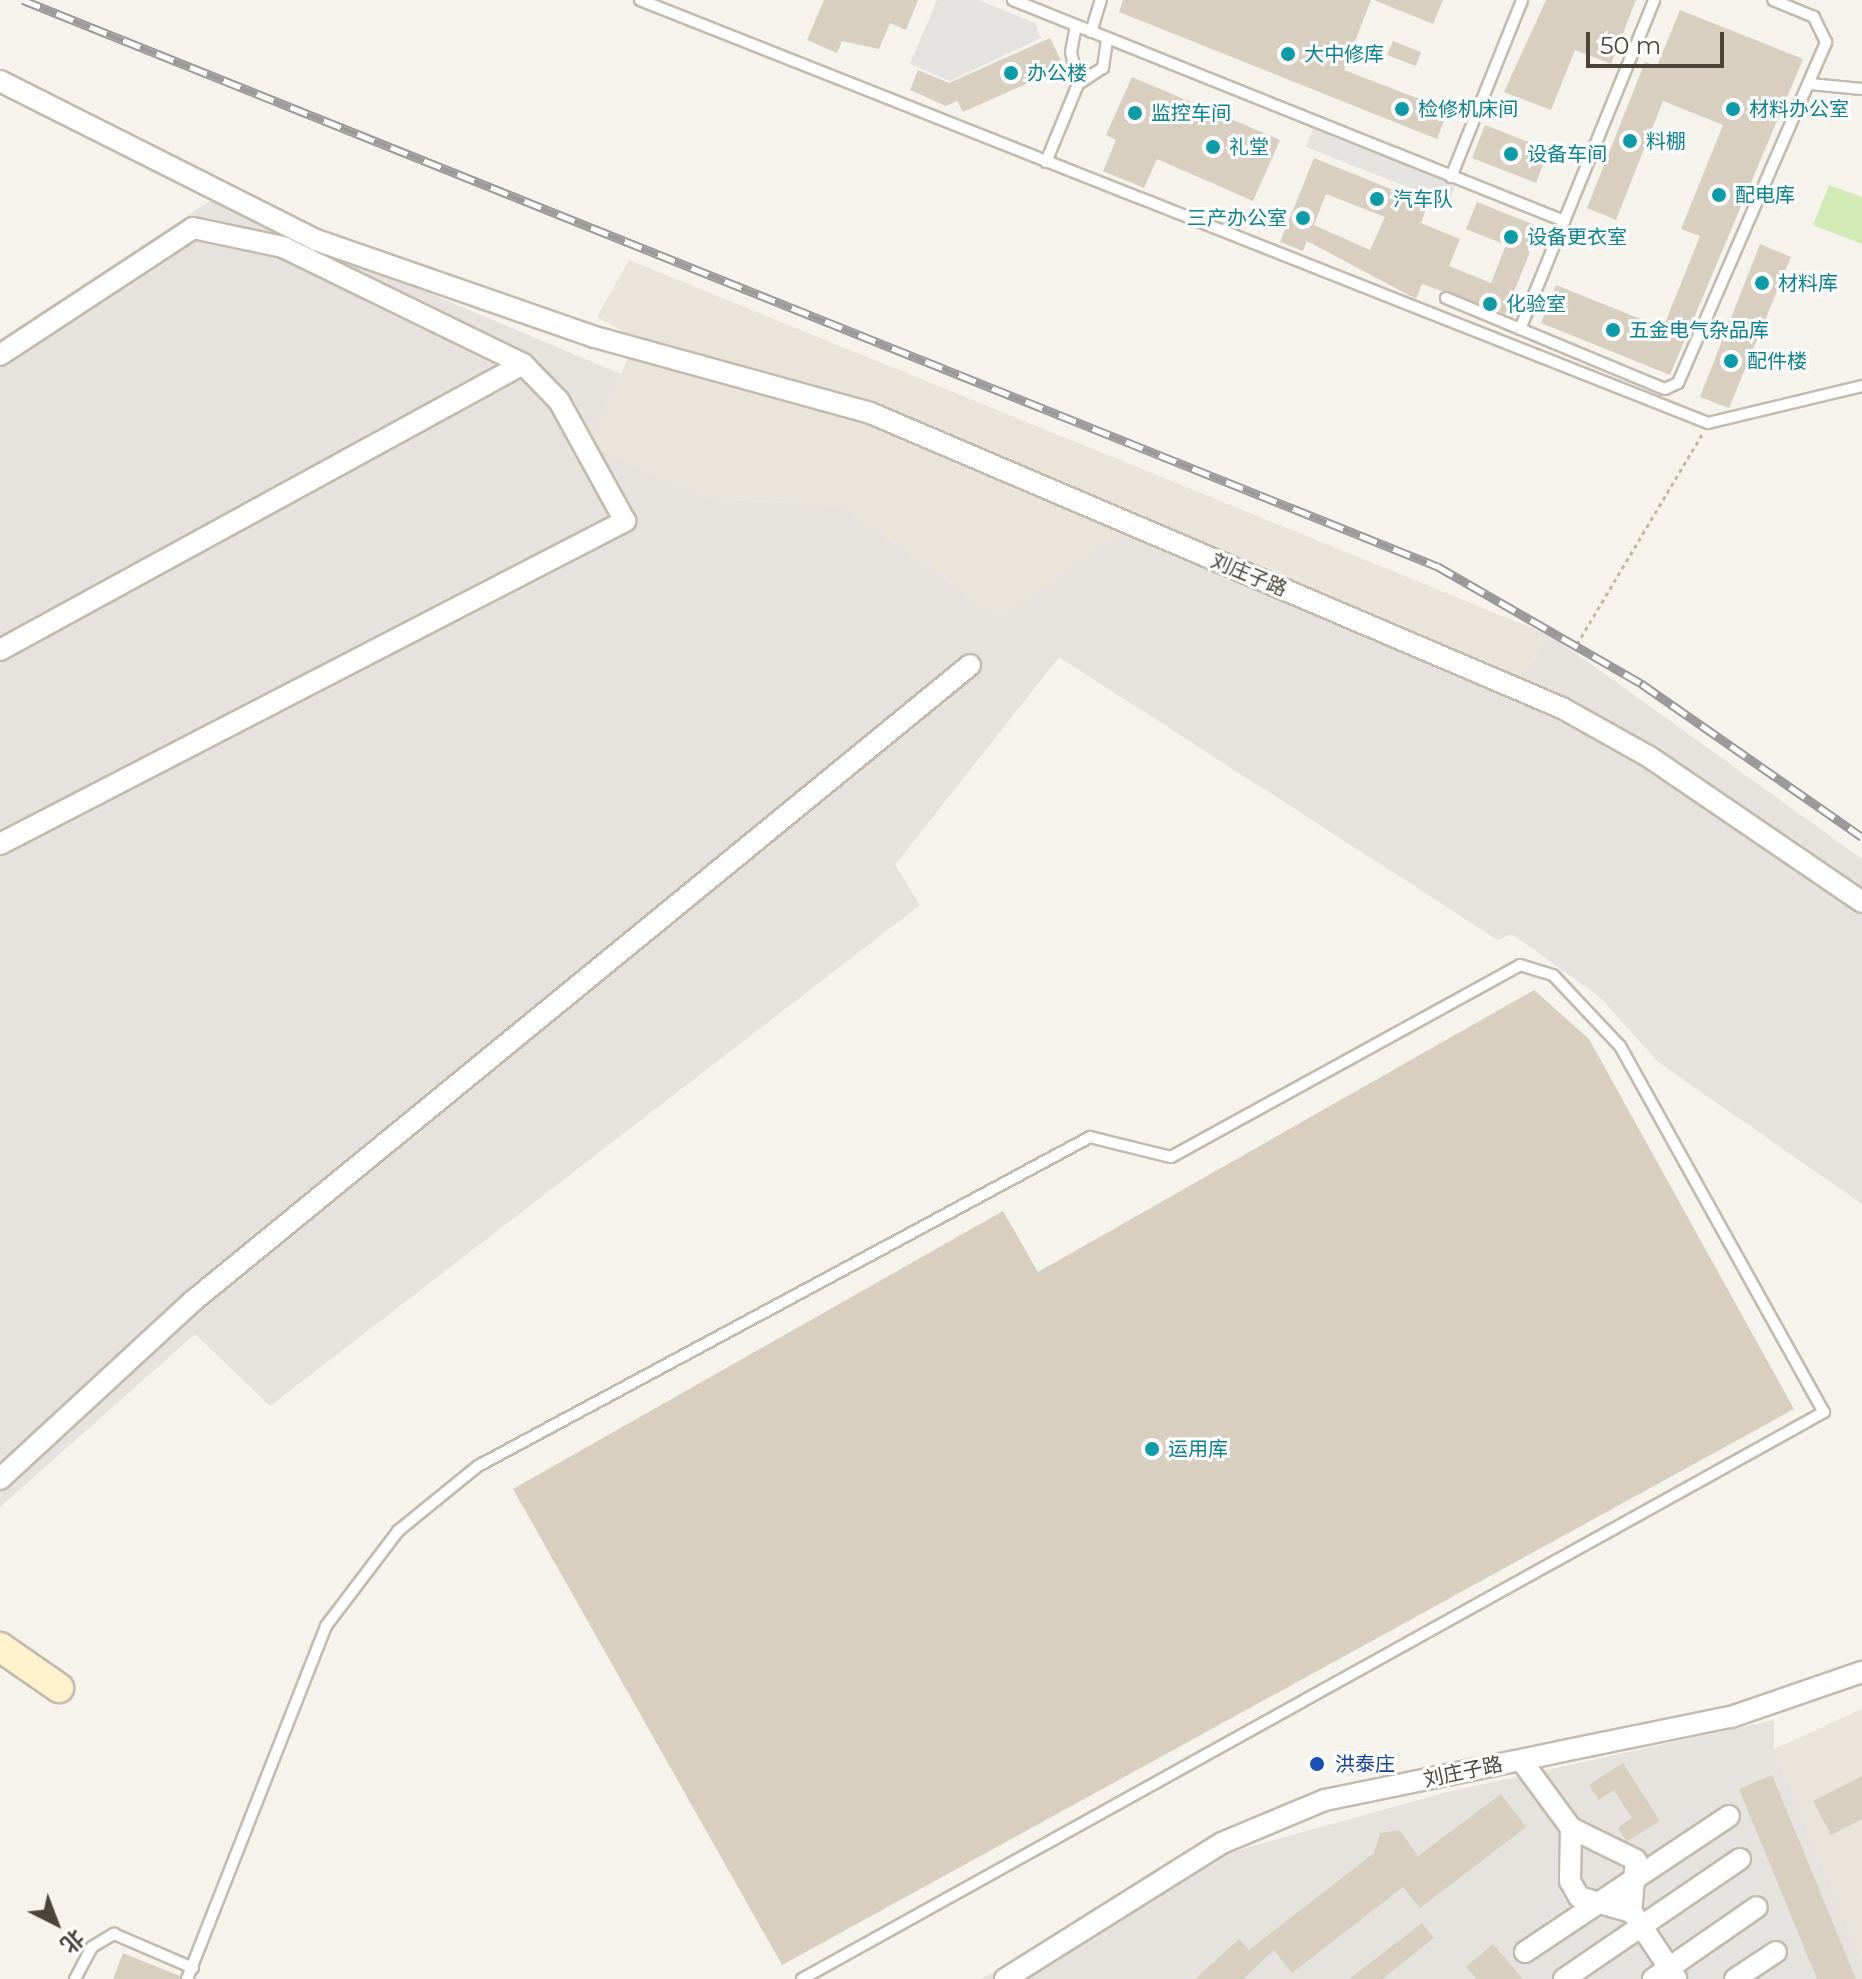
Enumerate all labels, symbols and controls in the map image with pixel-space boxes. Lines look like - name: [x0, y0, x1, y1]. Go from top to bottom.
- scale bar: [1590, 16, 1728, 66]
- text: 50 m: [1600, 31, 1661, 60]
- place label: 大中修库: [1304, 42, 1384, 66]
- marker: 大中修库: [1279, 45, 1297, 63]
- place label: 办公楼: [1027, 61, 1087, 85]
- marker: 办公楼: [1002, 64, 1020, 82]
- place label: 检修机床间: [1418, 97, 1518, 121]
- place label: 材料办公室: [1749, 97, 1849, 121]
- marker: 检修机床间: [1393, 100, 1411, 118]
- marker: 材料办公室: [1724, 100, 1742, 118]
- place label: 监控车间: [1151, 101, 1231, 125]
- marker: 监控车间: [1126, 104, 1144, 122]
- place label: 料棚: [1646, 129, 1686, 153]
- marker: 料棚: [1621, 132, 1639, 150]
- place label: 礼堂: [1229, 135, 1269, 159]
- marker: 礼堂: [1204, 138, 1222, 156]
- place label: 设备车间: [1527, 142, 1607, 166]
- marker: 设备车间: [1502, 145, 1520, 163]
- place label: 配电库: [1735, 183, 1795, 207]
- marker: 配电库: [1710, 186, 1728, 204]
- place label: 汽车队: [1393, 187, 1453, 211]
- marker: 汽车队: [1368, 190, 1386, 208]
- place label: 三产办公室: [1187, 206, 1287, 230]
- marker: 三产办公室: [1294, 209, 1312, 227]
- place label: 设备更衣室: [1527, 225, 1627, 249]
- marker: 设备更衣室: [1502, 228, 1520, 246]
- place label: 材料库: [1778, 271, 1838, 295]
- marker: 材料库: [1753, 274, 1771, 292]
- place label: 化验室: [1506, 292, 1566, 316]
- marker: 化验室: [1481, 295, 1499, 313]
- place label: 五金电气杂品库: [1629, 318, 1769, 342]
- marker: 五金电气杂品库: [1604, 321, 1622, 339]
- place label: 配件楼: [1747, 349, 1807, 373]
- marker: 配件楼: [1722, 352, 1740, 370]
- street label: 刘庄子路: [1207, 548, 1291, 602]
- place label: 运用库: [1168, 1437, 1228, 1461]
- marker: 运用库: [1143, 1440, 1161, 1458]
- place label: 洪泰庄: [1335, 1752, 1395, 1776]
- street label: 刘庄子路: [1421, 1752, 1505, 1792]
- marker: 洪泰庄: [1306, 1753, 1328, 1775]
- north arrow: [16, 1883, 96, 1963]
- text: 北: [55, 1924, 90, 1959]

